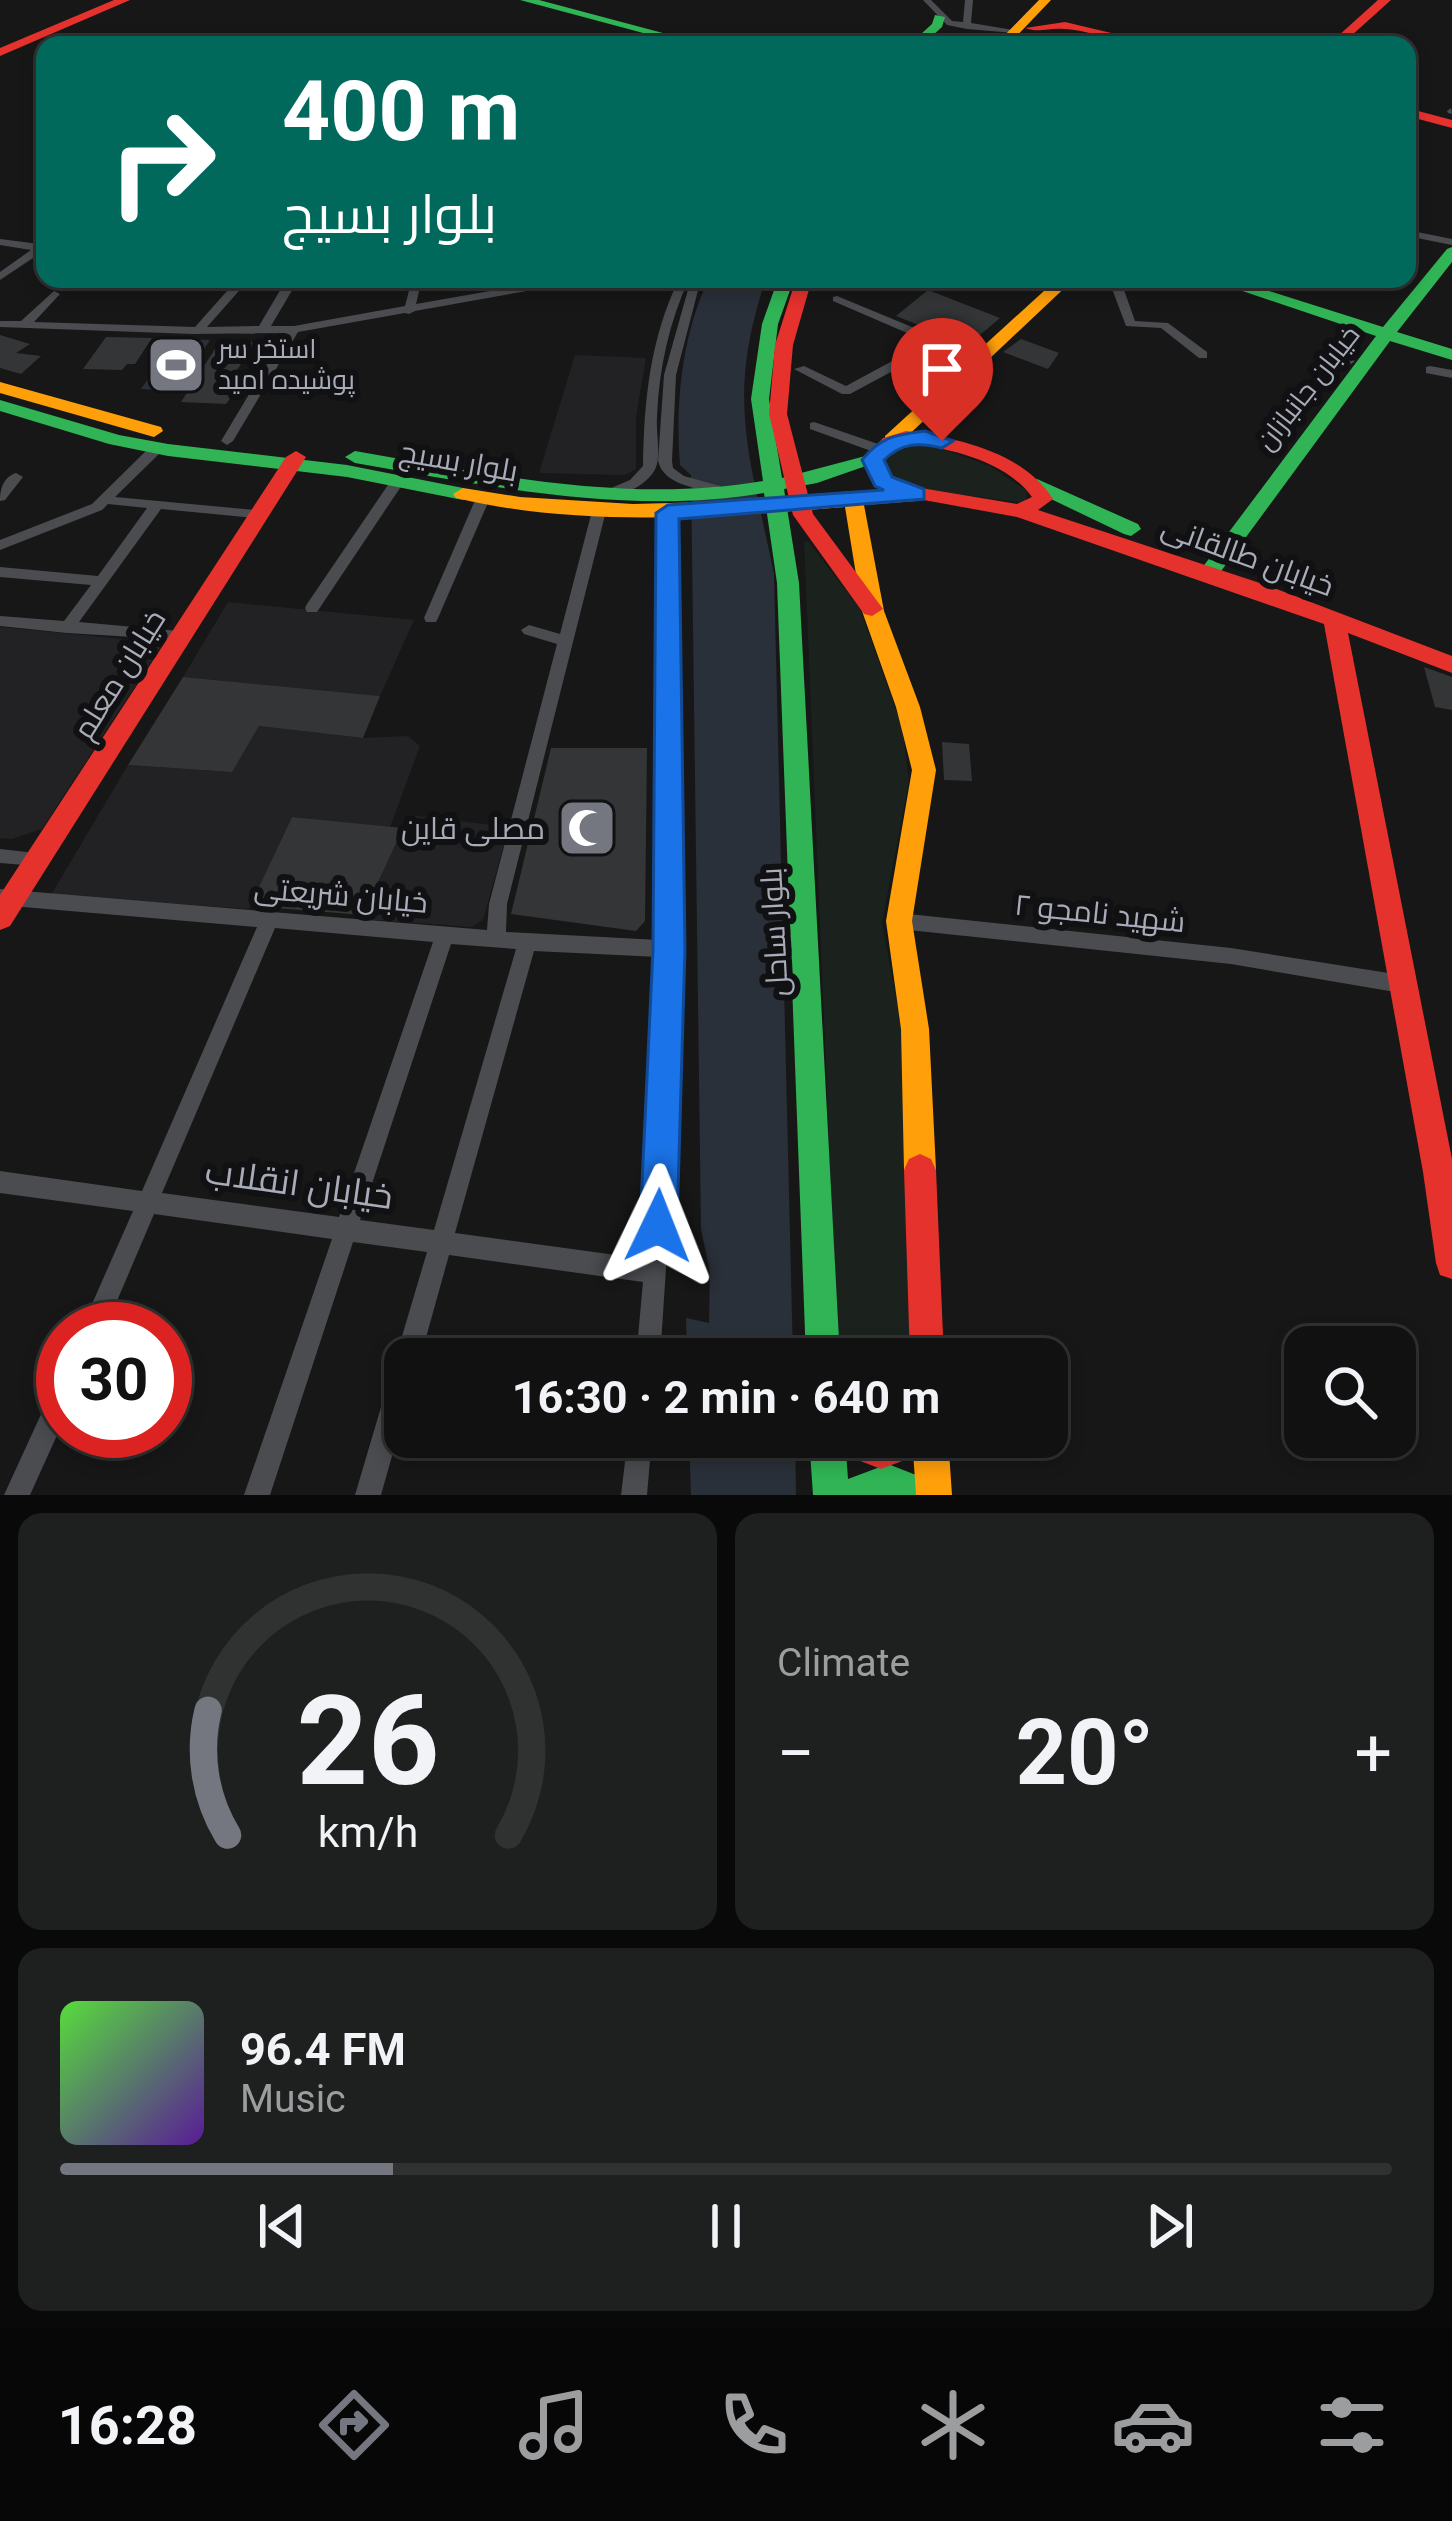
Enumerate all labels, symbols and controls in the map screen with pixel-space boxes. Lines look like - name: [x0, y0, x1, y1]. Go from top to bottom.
- text: 400 m: [282, 62, 520, 161]
- icon: right: [84, 84, 240, 240]
- text: بلوار بسیج: [282, 183, 497, 246]
- pin: [891, 318, 993, 441]
- street label: خیابان جانبازان: [1249, 319, 1367, 457]
- place label: استخر سر پوشیده امید: [216, 333, 355, 398]
- sports icon: استخر سر پوشیده امید: [145, 334, 207, 396]
- icon: arrive: [909, 336, 975, 402]
- street label: بلوار بسیج: [397, 433, 521, 492]
- street label: خیابان طالقانی: [1157, 509, 1339, 604]
- street label: خیابان معلم: [65, 603, 175, 747]
- mosque icon: مصلی قاین: [556, 797, 618, 859]
- place label: مصلی قاین: [401, 811, 545, 847]
- street label: بلوار ساحل: [753, 866, 796, 997]
- street label: خیابان شریعتی: [253, 870, 429, 921]
- street label: شهید نامجو ۲: [1013, 887, 1187, 940]
- street label: خیابان انقلاب: [202, 1150, 396, 1218]
- position arrow: [595, 1163, 721, 1289]
- speed limit sign: 30: [36, 1302, 192, 1458]
- map controls: [1284, 1326, 1416, 1458]
- button: search: [1284, 1326, 1416, 1458]
- text: 16:30 · 2 min · 640 m: [512, 1371, 940, 1424]
- text: Climate: [777, 1640, 910, 1686]
- text: 26: [296, 1668, 439, 1814]
- text: 20°: [1015, 1701, 1154, 1806]
- text: −: [777, 1715, 815, 1792]
- text: +: [1355, 1715, 1392, 1792]
- text: km/h: [317, 1806, 418, 1856]
- text: 96.4 FM: [240, 2023, 406, 2076]
- text: Music: [240, 2076, 346, 2122]
- icon: previous: [249, 2193, 315, 2259]
- icon: pause: [693, 2193, 759, 2259]
- icon: next: [1137, 2193, 1203, 2259]
- icon: directions: [312, 2383, 396, 2467]
- icon: music: [512, 2383, 596, 2467]
- icon: phone: [712, 2383, 796, 2467]
- icon: climate: [911, 2383, 995, 2467]
- icon: car: [1111, 2383, 1195, 2467]
- icon: filters: [1310, 2383, 1394, 2467]
- text: 16:28: [58, 2394, 197, 2457]

